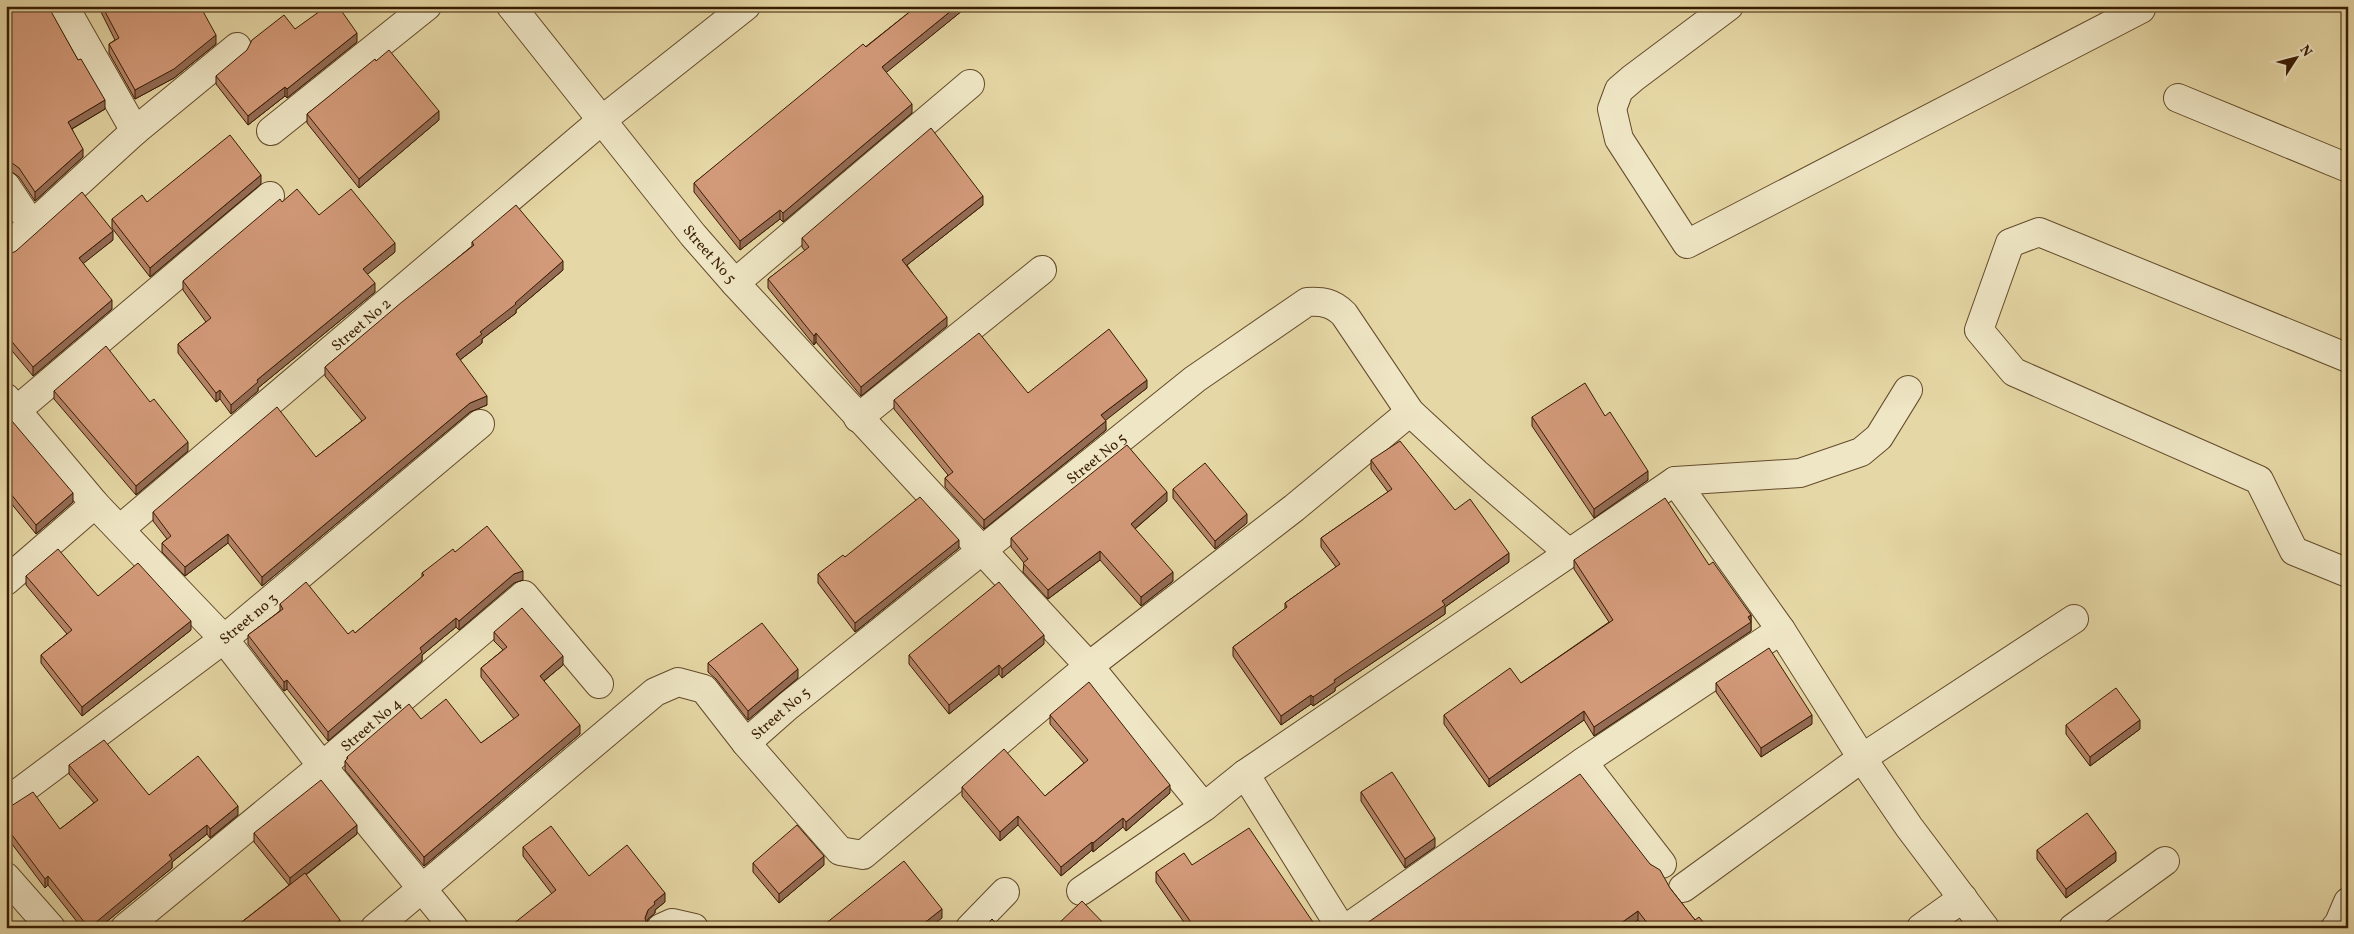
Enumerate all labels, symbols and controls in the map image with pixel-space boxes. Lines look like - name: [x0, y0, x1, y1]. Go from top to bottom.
- north arrow: [2272, 32, 2322, 82]
- text: N: [2295, 42, 2316, 61]
- street label: Street No 5: [677, 221, 740, 289]
- street label: Street No 2: [327, 294, 396, 357]
- street label: Street No 5: [1063, 429, 1132, 490]
- street label: Street no 3: [216, 589, 283, 650]
- street label: Street No 5: [747, 683, 815, 746]
- street label: Street No 4: [337, 694, 407, 758]

